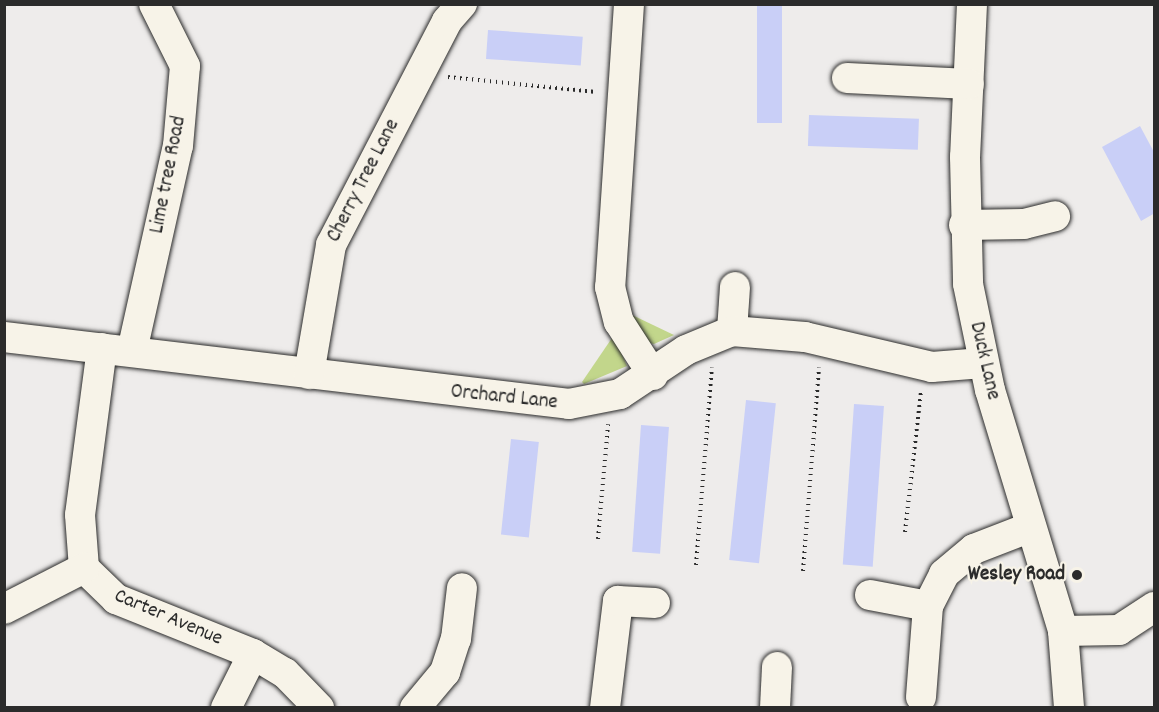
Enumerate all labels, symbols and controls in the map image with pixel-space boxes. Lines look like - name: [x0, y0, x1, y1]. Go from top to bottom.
- street label: Lime tree Road: [145, 114, 193, 236]
- street label: Cherry Tree Lane: [322, 115, 406, 247]
- street label: Duck Lane: [963, 320, 1005, 402]
- street label: Orchard Lane: [449, 380, 559, 416]
- place label: Wesley Road: [968, 562, 1065, 588]
- marker: Wesley Road: [1070, 568, 1084, 582]
- street label: Carter Avenue: [110, 584, 226, 652]

